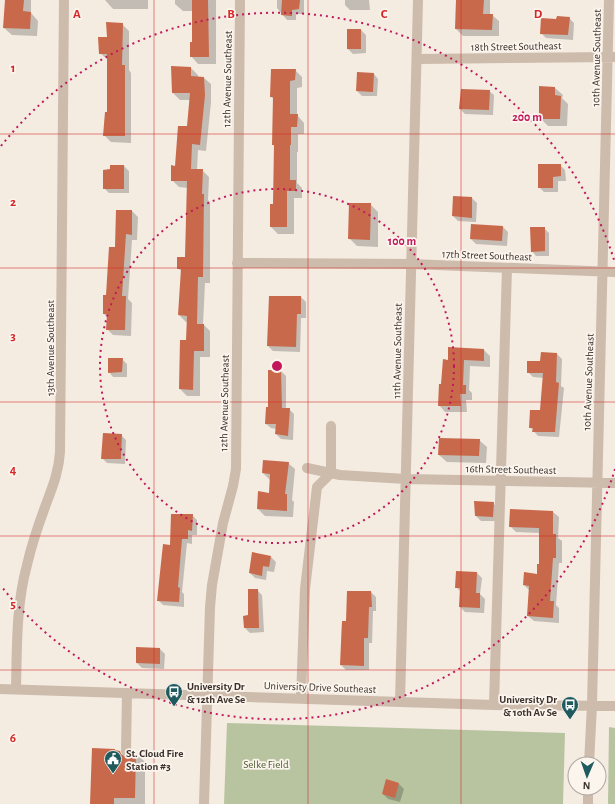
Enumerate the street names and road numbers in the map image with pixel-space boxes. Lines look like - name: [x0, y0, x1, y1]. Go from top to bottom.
- street label: 10th Avenue Southeast: [590, 9, 603, 107]
- street label: 12th Avenue Southeast: [221, 30, 234, 127]
- street label: 18th Street Southeast: [471, 40, 562, 53]
- street label: 17th Street Southeast: [442, 248, 533, 263]
- street label: 13th Avenue Southeast: [45, 299, 56, 396]
- street label: 11th Avenue Southeast: [391, 303, 404, 399]
- street label: 10th Avenue Southeast: [581, 333, 596, 431]
- street label: 12th Avenue Southeast: [218, 354, 231, 451]
- street label: 16th Street Southeast: [466, 463, 557, 476]
- street label: University Drive Southeast: [264, 680, 377, 695]

